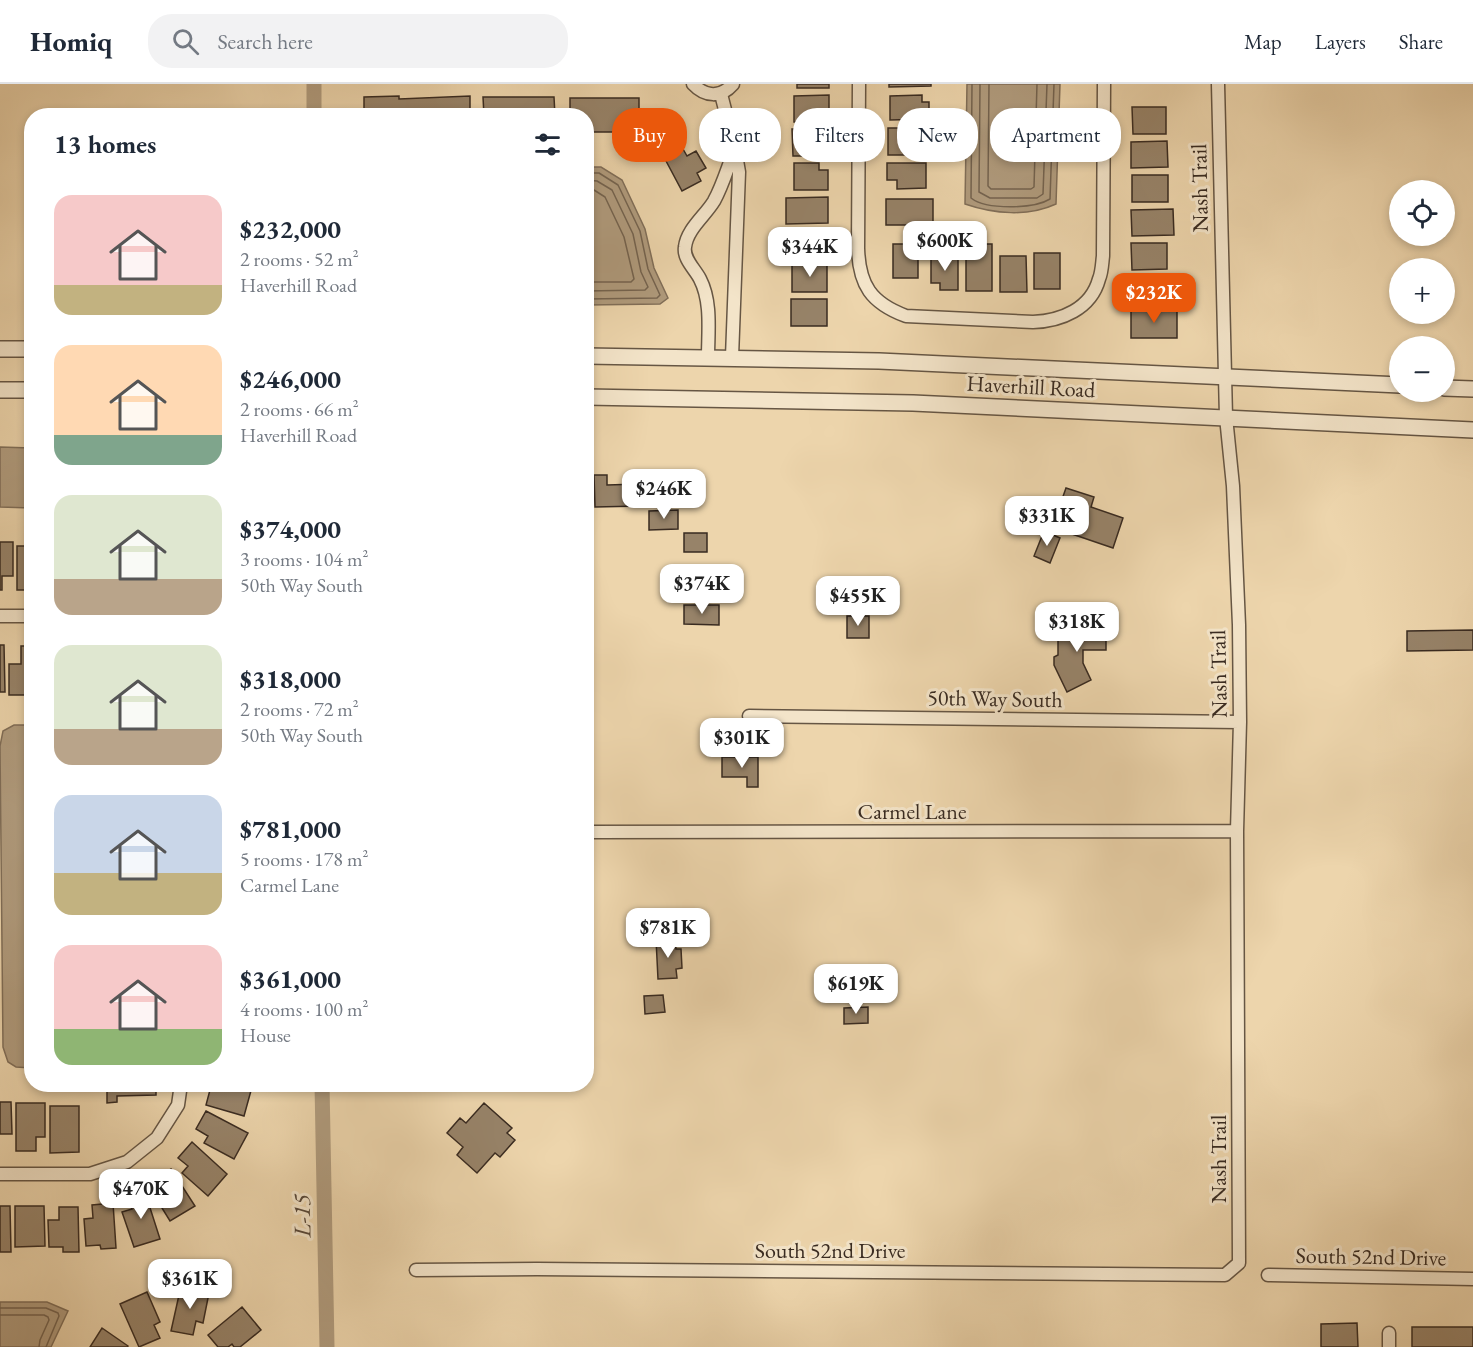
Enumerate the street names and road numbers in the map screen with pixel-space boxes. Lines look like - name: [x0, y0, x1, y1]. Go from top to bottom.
- street label: Nash Trail: [1184, 144, 1215, 232]
- street label: Haverhill Road: [966, 369, 1097, 404]
- street label: Nash Trail: [1203, 630, 1234, 718]
- street label: 50th Way South: [927, 683, 1063, 714]
- street label: Carmel Lane: [858, 797, 967, 826]
- street label: Nash Trail: [1204, 1115, 1233, 1203]
- street label: South 52nd Drive: [755, 1236, 906, 1265]
- street label: South 52nd Drive: [1295, 1241, 1447, 1272]

